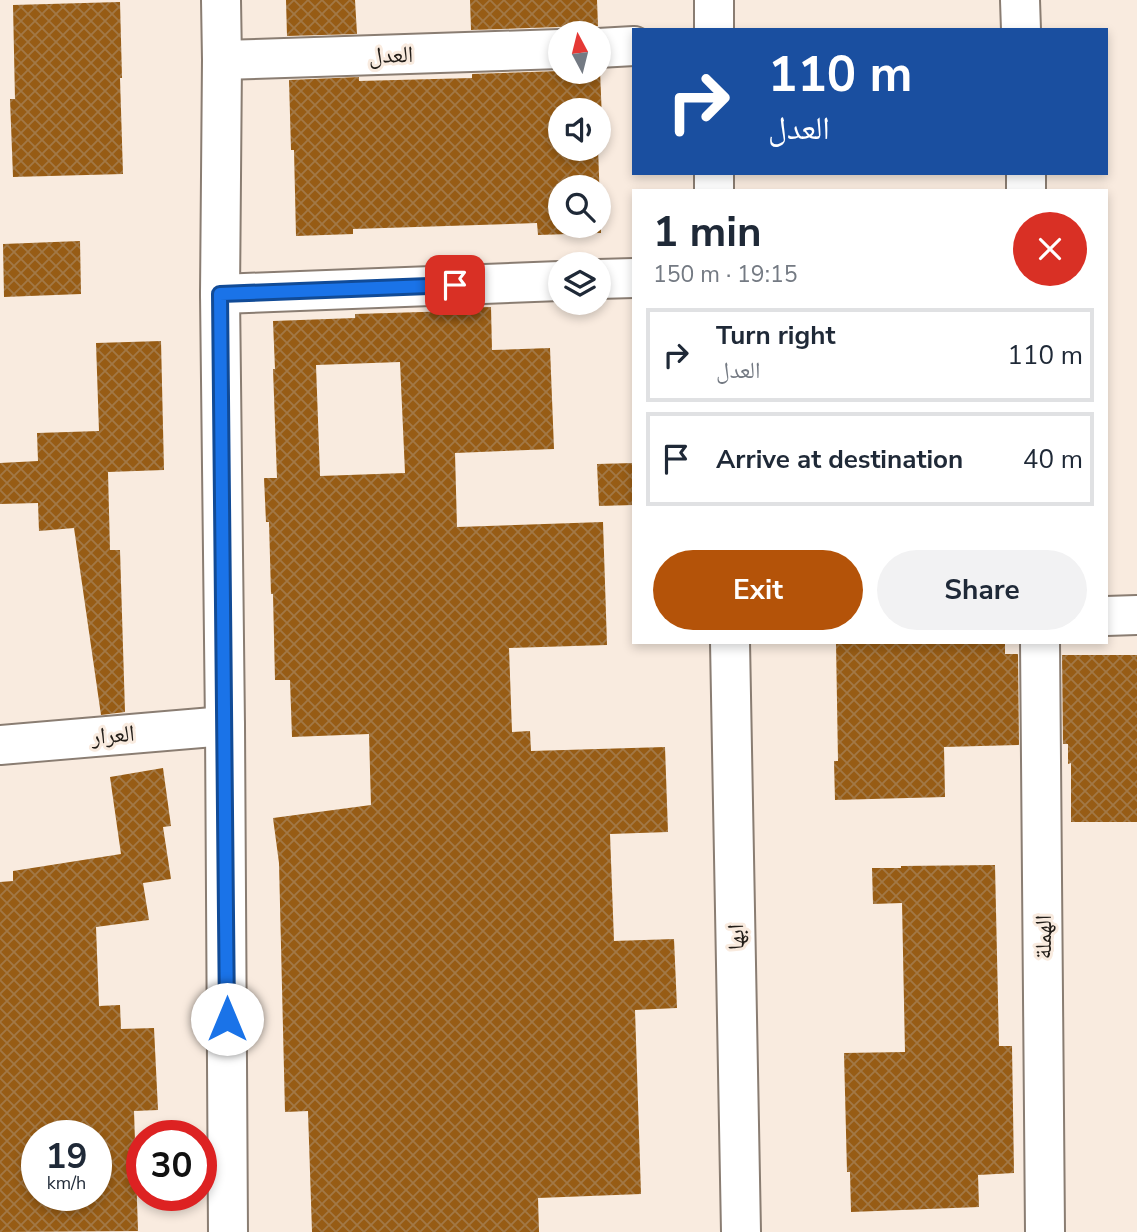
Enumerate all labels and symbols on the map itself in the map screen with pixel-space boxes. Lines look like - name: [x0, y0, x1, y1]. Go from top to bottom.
- north arrow: [548, 21, 611, 84]
- street label: العدل: [368, 39, 414, 71]
- pin: [425, 255, 485, 315]
- street label: العرار: [89, 718, 136, 752]
- street label: الهملة: [1028, 915, 1059, 959]
- street label: ابها: [720, 924, 752, 950]
- position arrow: [190, 982, 264, 1056]
- speed limit sign: 30: [126, 1120, 217, 1211]

